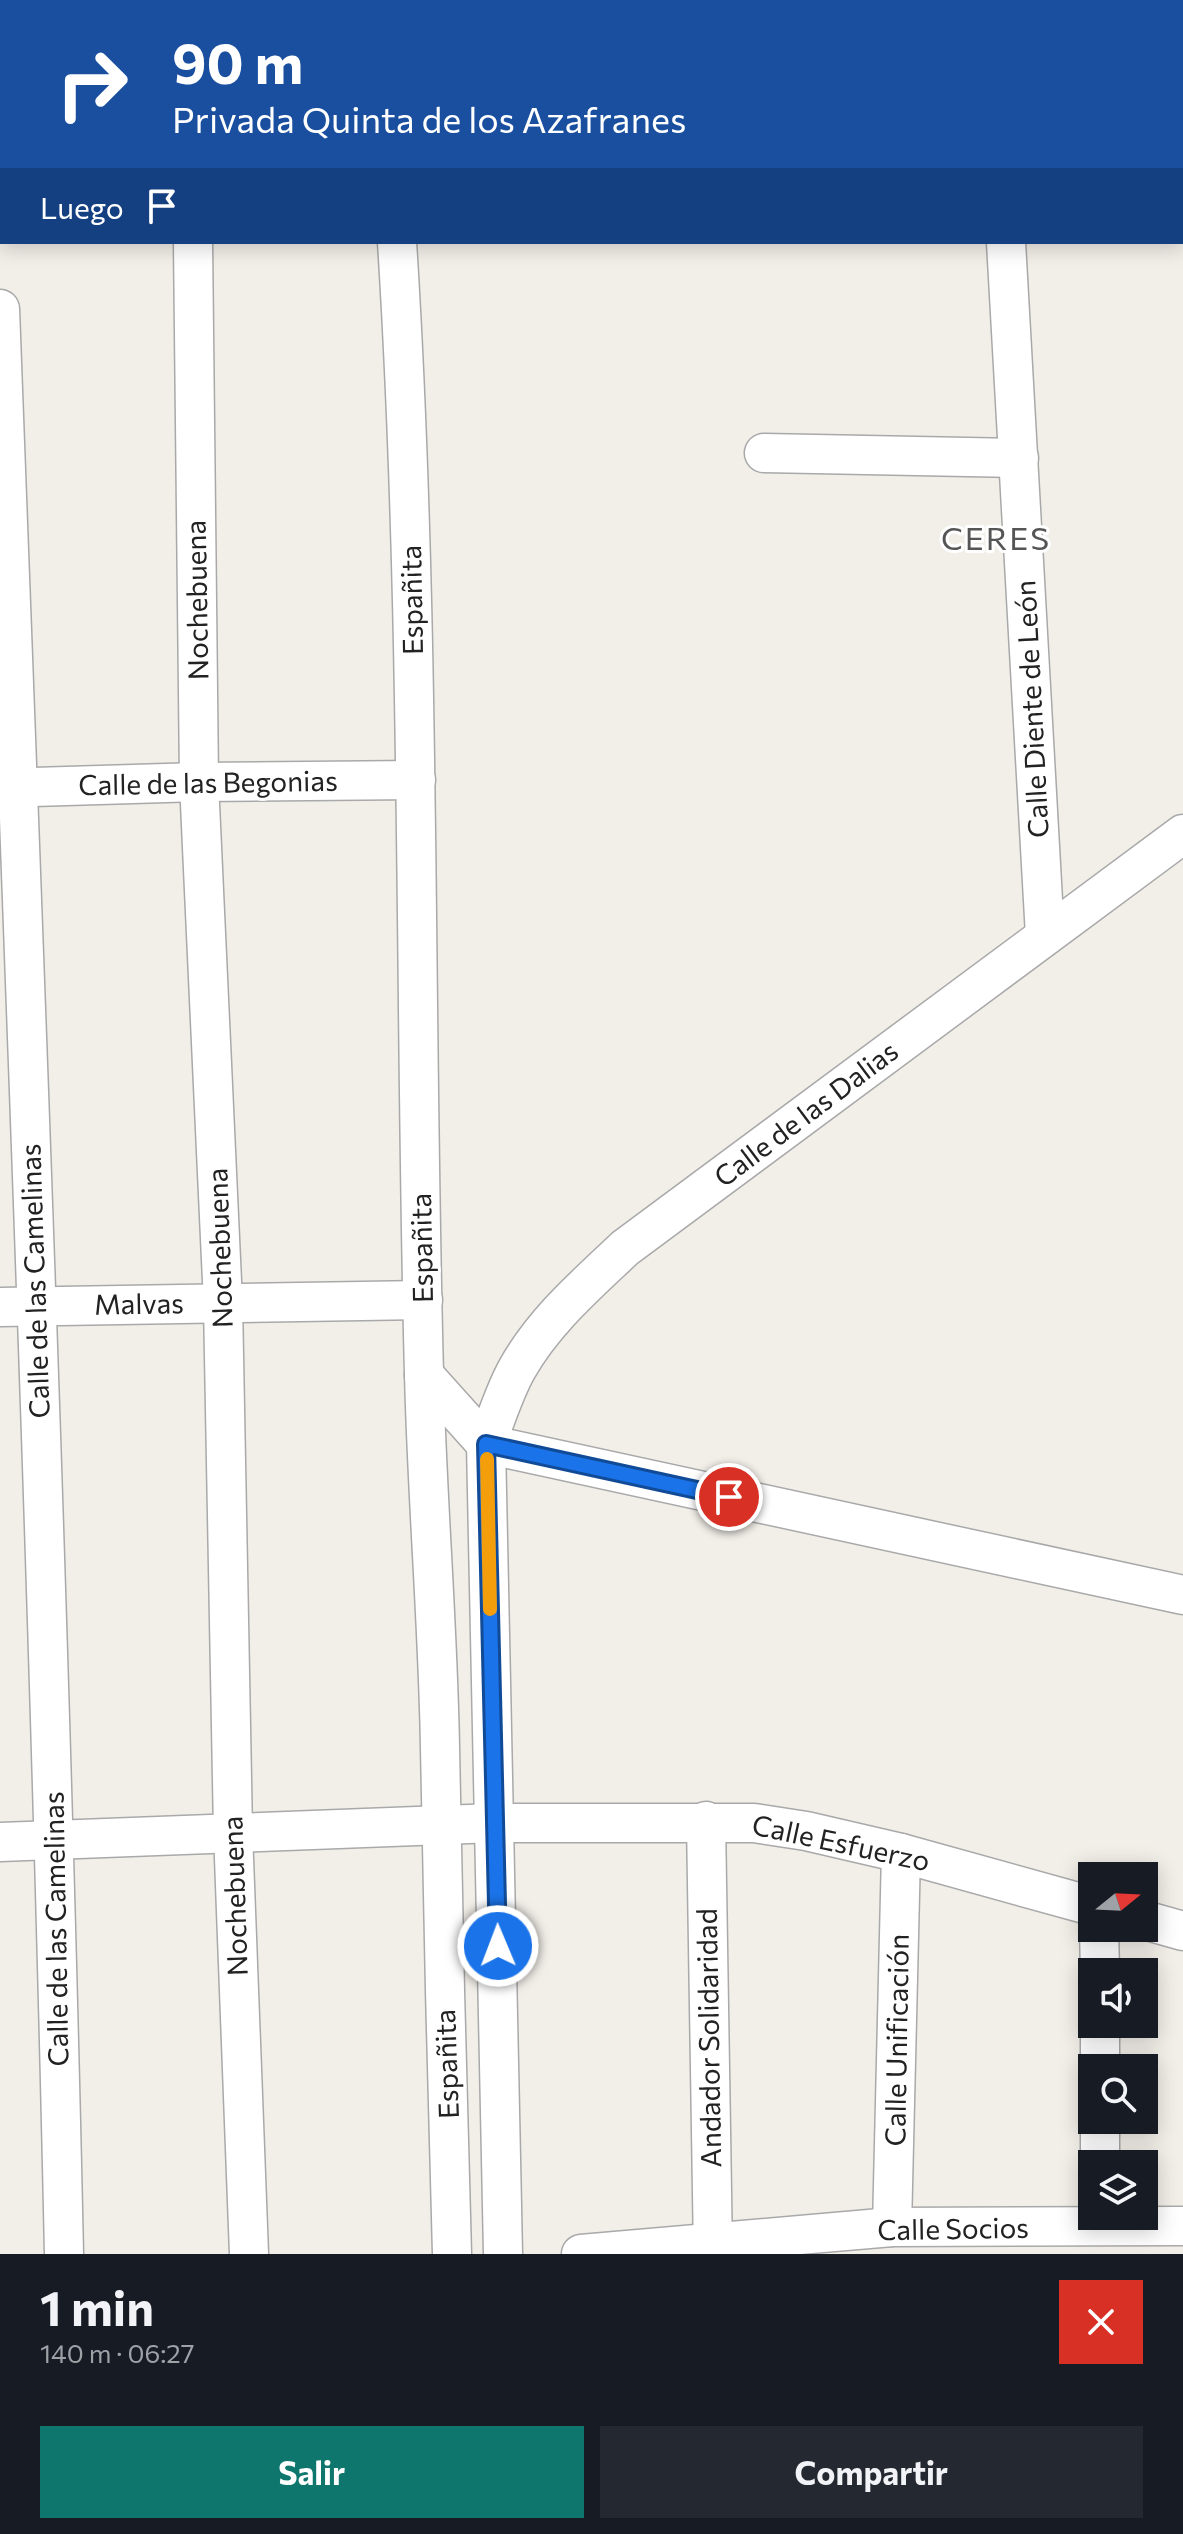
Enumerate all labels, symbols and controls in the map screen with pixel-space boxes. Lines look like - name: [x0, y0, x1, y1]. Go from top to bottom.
- text: 90 m: [172, 27, 303, 96]
- icon: right: [40, 32, 144, 136]
- text: Privada Quinta de los Azafranes: [172, 96, 686, 140]
- icon: arrive: [140, 184, 184, 228]
- text: Luego: [40, 188, 124, 225]
- district label: CERES: [941, 517, 1051, 557]
- street label: Nochebuena: [178, 520, 214, 680]
- street label: Españita: [393, 545, 429, 655]
- street label: Calle Diente de León: [1007, 579, 1055, 839]
- street label: Calle de las Begonias: [78, 763, 338, 801]
- street label: Calle de las Dalias: [707, 1033, 904, 1193]
- street label: Calle de las Camelinas: [12, 1143, 56, 1419]
- street label: Nochebuena: [199, 1167, 239, 1329]
- street label: Españita: [403, 1193, 439, 1303]
- street label: Malvas: [94, 1285, 184, 1321]
- pin: [695, 1463, 763, 1531]
- icon: arrive: [707, 1475, 751, 1519]
- street label: Calle de las Camelinas: [36, 1791, 74, 2067]
- street label: Calle Esfuerzo: [749, 1807, 933, 1877]
- street label: Nochebuena: [214, 1815, 254, 1977]
- north arrow: [1078, 1862, 1158, 1942]
- map controls: [1078, 1862, 1158, 2230]
- position arrow: [456, 1904, 540, 1988]
- street label: Andador Solidaridad: [689, 1908, 727, 2168]
- street label: Calle Unificación: [877, 1933, 915, 2146]
- button: sound: [1078, 1958, 1158, 2038]
- street label: Españita: [427, 2009, 465, 2120]
- button: search: [1078, 2054, 1158, 2134]
- button: layers: [1078, 2150, 1158, 2230]
- street label: Calle Socios: [877, 2210, 1029, 2246]
- text: 1 min: [40, 2277, 154, 2336]
- button: close: [1059, 2280, 1143, 2364]
- text: 140 m · 06:27: [40, 2337, 194, 2368]
- button: Salir: [40, 2426, 584, 2518]
- button: Compartir: [600, 2426, 1143, 2518]

